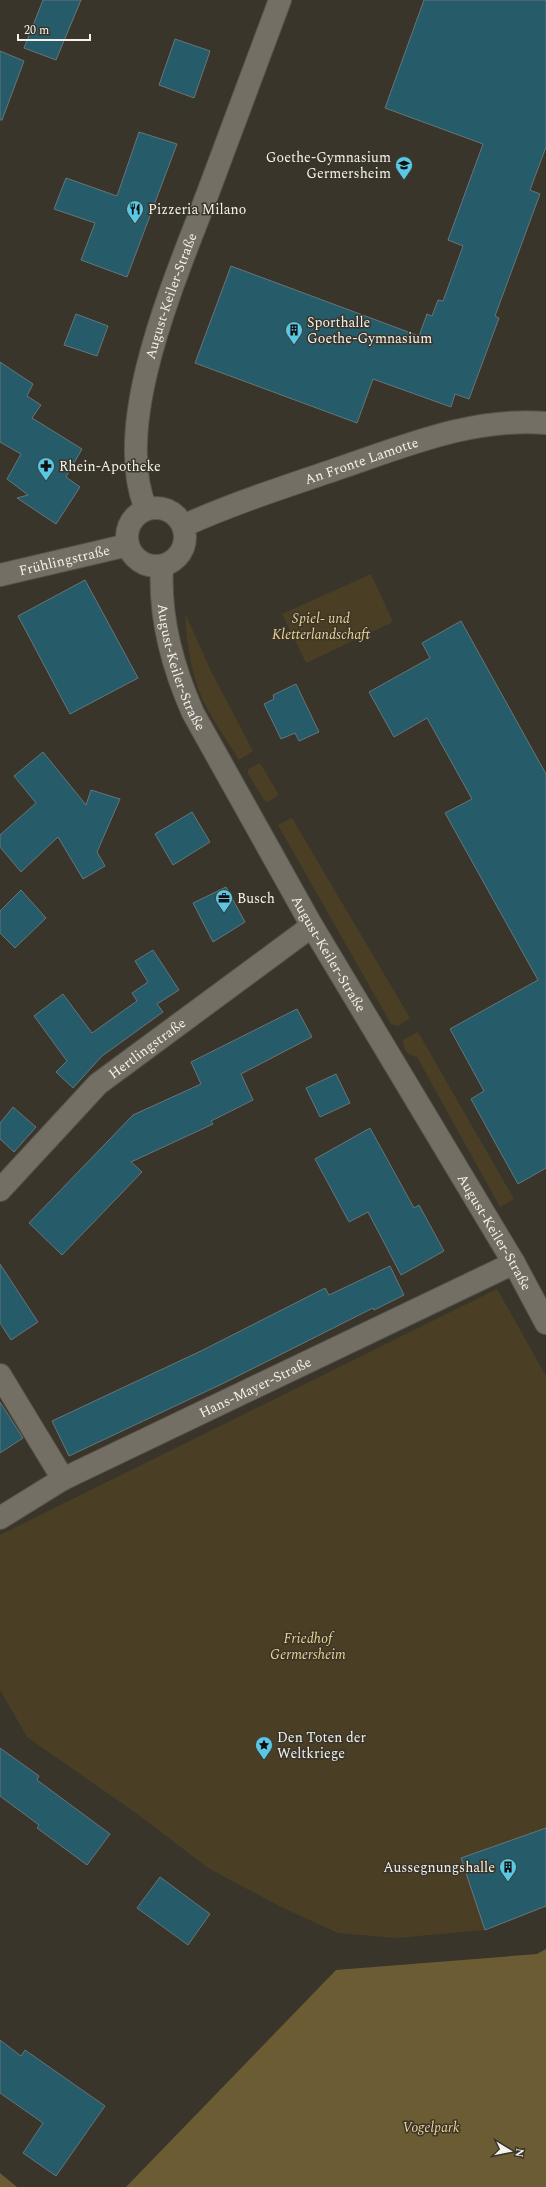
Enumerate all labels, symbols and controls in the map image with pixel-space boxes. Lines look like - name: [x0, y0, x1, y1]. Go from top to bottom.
- scale bar: [18, 16, 90, 42]
- text: 20 m: [24, 21, 49, 40]
- place label: Goethe-Gymnasium Germersheim: [266, 147, 391, 184]
- school or university icon: Goethe-Gymnasium Germersheim: [394, 155, 414, 180]
- restaurant icon: Pizzeria Milano: [125, 199, 145, 224]
- place label: Pizzeria Milano: [148, 199, 246, 220]
- street label: August-Keiler-Straße: [140, 229, 203, 362]
- place label: Sporthalle Goethe-Gymnasium: [307, 312, 432, 349]
- building icon: Sporthalle Goethe-Gymnasium: [284, 320, 304, 345]
- street label: An Fronte Lamotte: [302, 432, 421, 490]
- pharmacy icon: Rhein-Apotheke: [36, 456, 56, 481]
- place label: Rhein-Apotheke: [59, 456, 161, 477]
- street label: Frühlingstraße: [17, 540, 112, 581]
- street label: August-Keiler-Straße: [152, 603, 211, 735]
- park label: Spiel- und Kletterlandschaft: [272, 608, 371, 645]
- office icon: Busch: [214, 888, 234, 913]
- place label: Busch: [237, 888, 275, 909]
- street label: August-Keiler-Straße: [286, 892, 371, 1016]
- street label: Hertlingstraße: [104, 1013, 190, 1084]
- street label: August-Keiler-Straße: [452, 1170, 537, 1295]
- street label: Hans-Mayer-Straße: [195, 1351, 315, 1423]
- park label: Friedhof Germersheim: [270, 1628, 346, 1665]
- place label: Den Toten der Weltkriege: [277, 1727, 367, 1764]
- place icon: Den Toten der Weltkriege: [254, 1735, 274, 1760]
- place label: Aussegnungshalle: [383, 1857, 495, 1878]
- building icon: Aussegnungshalle: [498, 1857, 518, 1882]
- park label: Vogelpark: [403, 2117, 460, 2138]
- north arrow: [490, 2131, 530, 2171]
- text: N: [510, 2147, 529, 2159]

